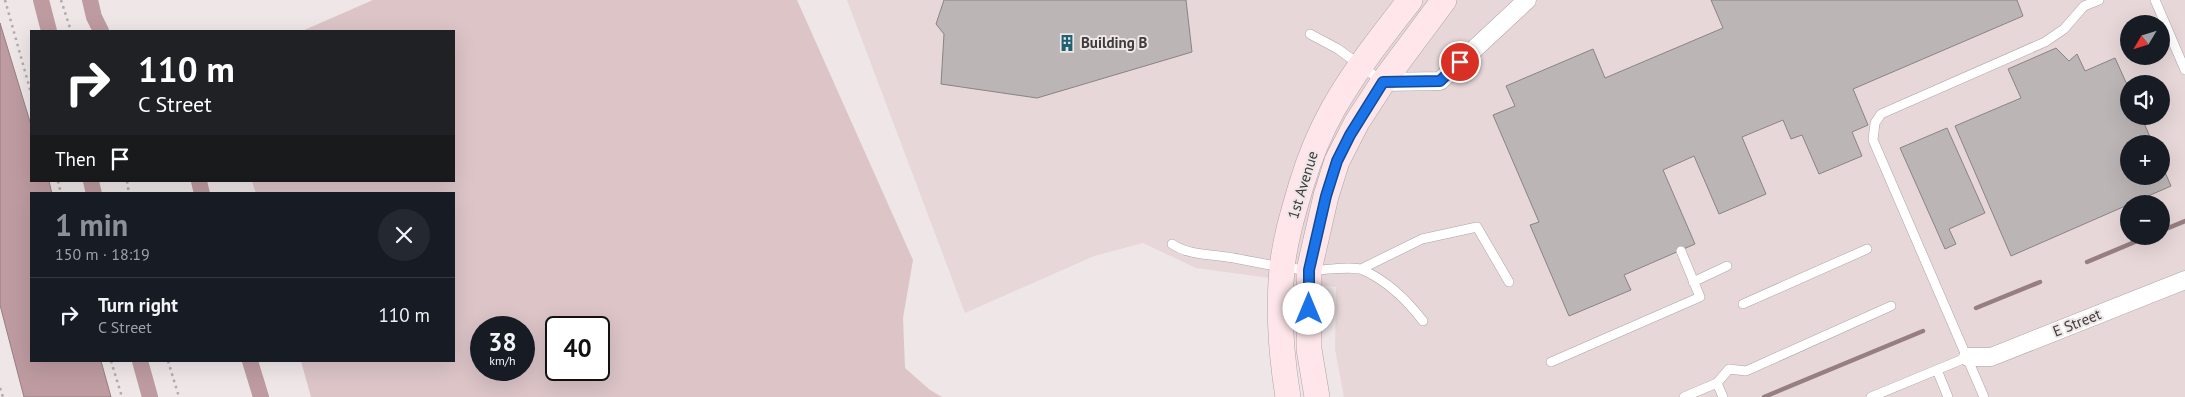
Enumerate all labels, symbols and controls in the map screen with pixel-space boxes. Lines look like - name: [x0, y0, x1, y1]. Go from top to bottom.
- north arrow: [2120, 15, 2170, 65]
- map controls: [2120, 15, 2170, 245]
- building icon: Building B: [1057, 33, 1077, 53]
- place label: Building B: [1081, 33, 1148, 52]
- pin: [1439, 41, 1481, 83]
- text: 110 m: [138, 46, 235, 92]
- icon: arrive: [1446, 48, 1474, 76]
- icon: right: [55, 50, 120, 115]
- button: sound: [2120, 75, 2170, 125]
- text: C Street: [138, 90, 212, 118]
- button: +: [2120, 135, 2170, 185]
- icon: arrive: [106, 145, 134, 173]
- text: Then: [55, 147, 96, 171]
- street label: 1st Avenue: [1283, 149, 1322, 221]
- button: −: [2120, 195, 2170, 245]
- text: 1 min: [55, 205, 128, 244]
- button: close: [378, 209, 430, 261]
- text: 150 m · 18:19: [55, 244, 150, 264]
- position arrow: [1282, 282, 1334, 334]
- text: Turn right: [98, 293, 178, 317]
- icon: right: [55, 301, 83, 329]
- text: 110 m: [378, 303, 430, 327]
- street label: E Street: [2050, 304, 2104, 341]
- speed limit sign: 40: [545, 316, 610, 381]
- text: C Street: [98, 317, 152, 337]
- text: 38: [488, 326, 517, 358]
- text: km/h: [489, 353, 516, 368]

